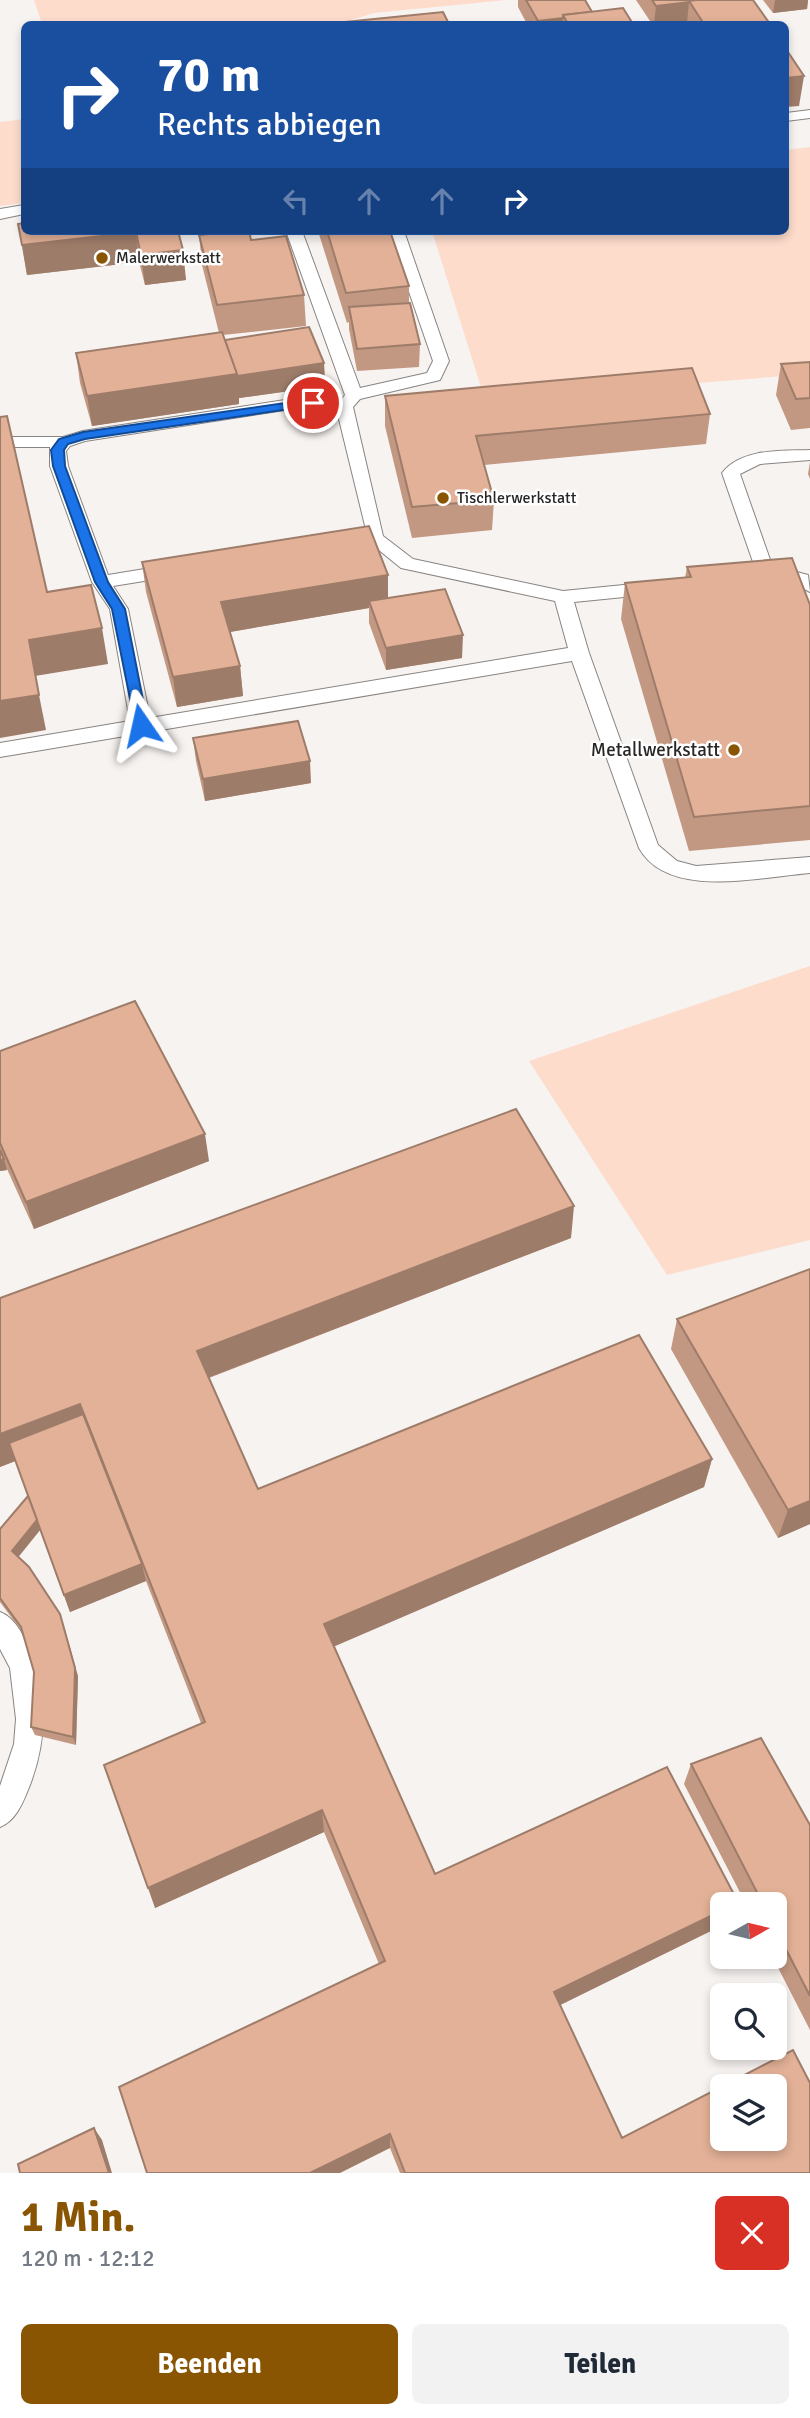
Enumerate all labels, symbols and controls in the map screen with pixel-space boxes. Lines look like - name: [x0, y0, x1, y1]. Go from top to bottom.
- text: 70 m: [157, 45, 260, 105]
- icon: right: [42, 49, 133, 140]
- text: Rechts abbiegen: [157, 105, 382, 144]
- icon: left: [277, 182, 315, 220]
- icon: ahead: [350, 182, 388, 220]
- icon: ahead: [423, 182, 461, 220]
- icon: right: [496, 182, 534, 220]
- place label: Malerwerkstatt: [116, 248, 221, 268]
- marker: Malerwerkstatt: [94, 250, 110, 266]
- pin: [283, 373, 343, 433]
- icon: arrive: [294, 384, 332, 422]
- place label: Tischlerwerkstatt: [457, 488, 577, 508]
- marker: Tischlerwerkstatt: [435, 490, 451, 506]
- position arrow: [104, 688, 178, 762]
- place label: Metallwerkstatt: [591, 738, 720, 762]
- marker: Metallwerkstatt: [726, 742, 742, 758]
- north arrow: [710, 1892, 788, 1969]
- map controls: [710, 1892, 787, 2151]
- button: search: [710, 1983, 787, 2060]
- button: layers: [710, 2074, 787, 2151]
- text: 1 Min.: [21, 2192, 135, 2243]
- button: close: [715, 2196, 789, 2270]
- text: 120 m · 12:12: [21, 2244, 155, 2273]
- button: Beenden: [21, 2324, 398, 2404]
- button: Teilen: [412, 2324, 789, 2404]

